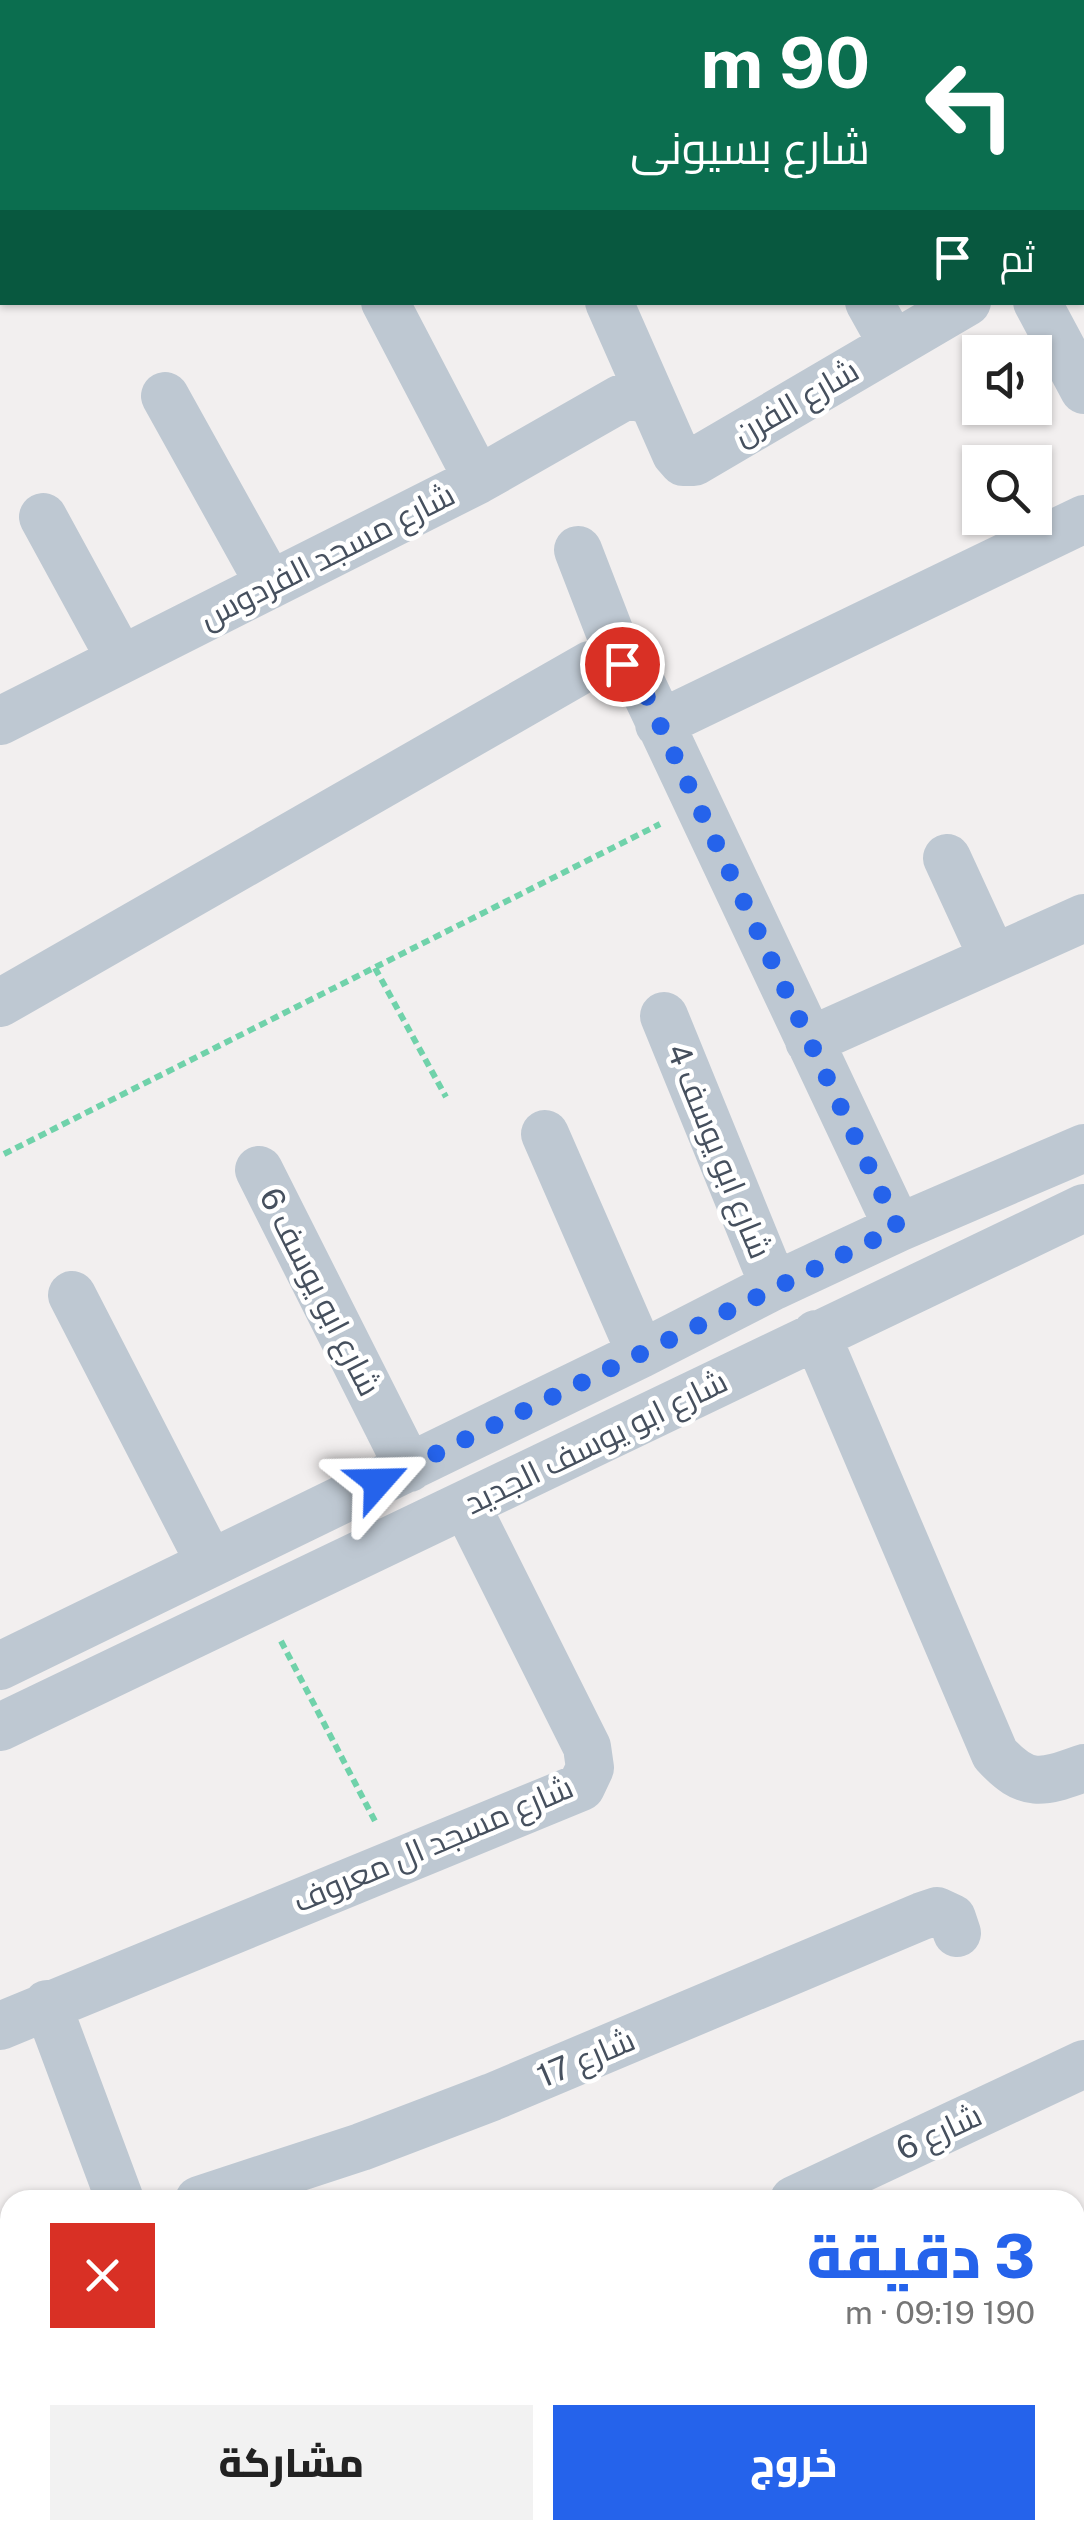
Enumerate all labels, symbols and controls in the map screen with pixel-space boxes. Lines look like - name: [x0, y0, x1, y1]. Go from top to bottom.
- text: 90 m: [700, 21, 870, 104]
- icon: left: [905, 40, 1035, 170]
- text: شارع بسيونى: [630, 121, 870, 174]
- icon: arrive: [925, 230, 980, 285]
- text: ثم: [1000, 236, 1035, 281]
- map controls: [962, 335, 1052, 535]
- button: sound: [962, 335, 1052, 425]
- street label: شارع الفرن: [727, 351, 867, 456]
- button: search: [962, 445, 1052, 535]
- street label: شارع مسجد الفردوس: [193, 475, 462, 639]
- pin: [580, 622, 665, 707]
- icon: arrive: [595, 637, 650, 692]
- street label: شارع ابو يوسف 4: [656, 1038, 779, 1265]
- street label: شارع ابو يوسف 6: [249, 1182, 389, 1404]
- street label: شارع ابو يوسف الجديد: [458, 1362, 735, 1525]
- position arrow: [326, 1430, 430, 1534]
- street label: شارع مسجد ال معروف: [287, 1768, 580, 1923]
- street label: شارع 17: [532, 2021, 642, 2098]
- street label: شارع 6: [890, 2096, 989, 2171]
- text: 3 دقيقة: [807, 2221, 1035, 2292]
- button: close: [50, 2223, 155, 2328]
- text: 190 m · 09:19: [845, 2294, 1035, 2331]
- button: مشاركة: [50, 2405, 533, 2520]
- button: خروج: [553, 2405, 1035, 2520]

